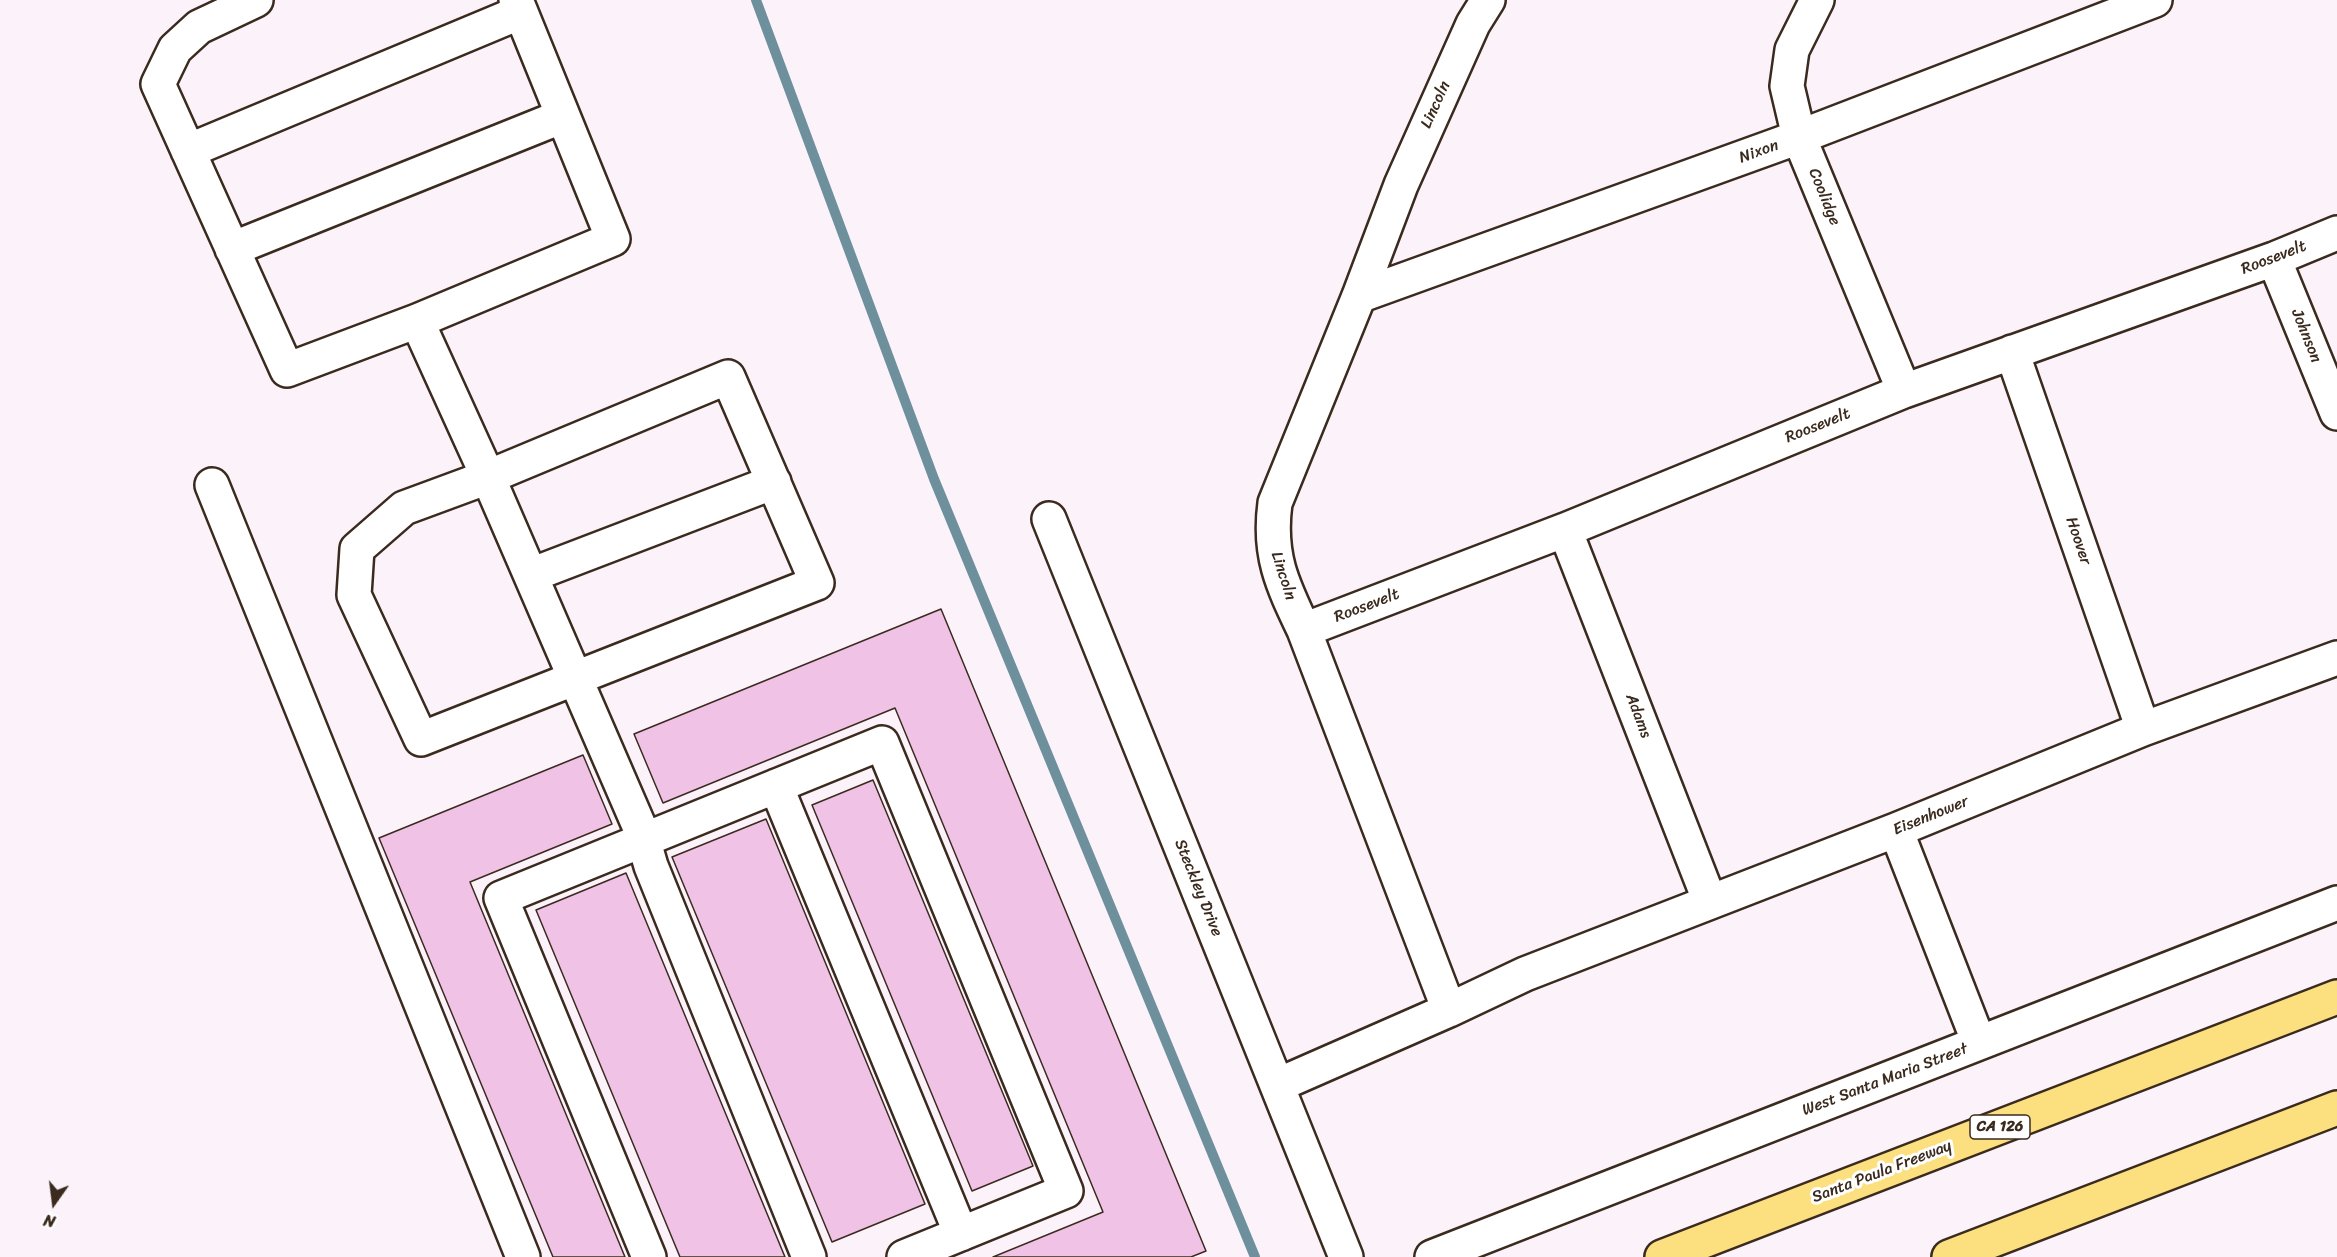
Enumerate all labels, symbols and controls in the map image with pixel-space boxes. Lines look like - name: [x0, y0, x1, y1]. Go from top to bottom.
- street label: Lincoln: [1417, 78, 1455, 132]
- street label: Nixon: [1737, 136, 1781, 168]
- street label: Coolidge: [1804, 166, 1844, 228]
- street label: Roosevelt: [2239, 237, 2309, 279]
- street label: Johnson: [2287, 306, 2325, 366]
- street label: Roosevelt: [1783, 404, 1853, 448]
- street label: Hoover: [2061, 515, 2095, 567]
- street label: Lincoln: [1266, 549, 1300, 603]
- street label: Roosevelt: [1332, 585, 1402, 627]
- street label: Adams: [1621, 691, 1655, 741]
- street label: Eisenhower: [1890, 792, 1972, 840]
- street label: Steckley Drive: [1170, 837, 1226, 939]
- street label: West Santa Maria Street: [1800, 1040, 1970, 1120]
- road number: CA 126: [1970, 1115, 2030, 1139]
- street label: Santa Paula Freeway: [1809, 1137, 1955, 1207]
- north arrow: [24, 1173, 84, 1233]
- text: N: [41, 1206, 58, 1236]

